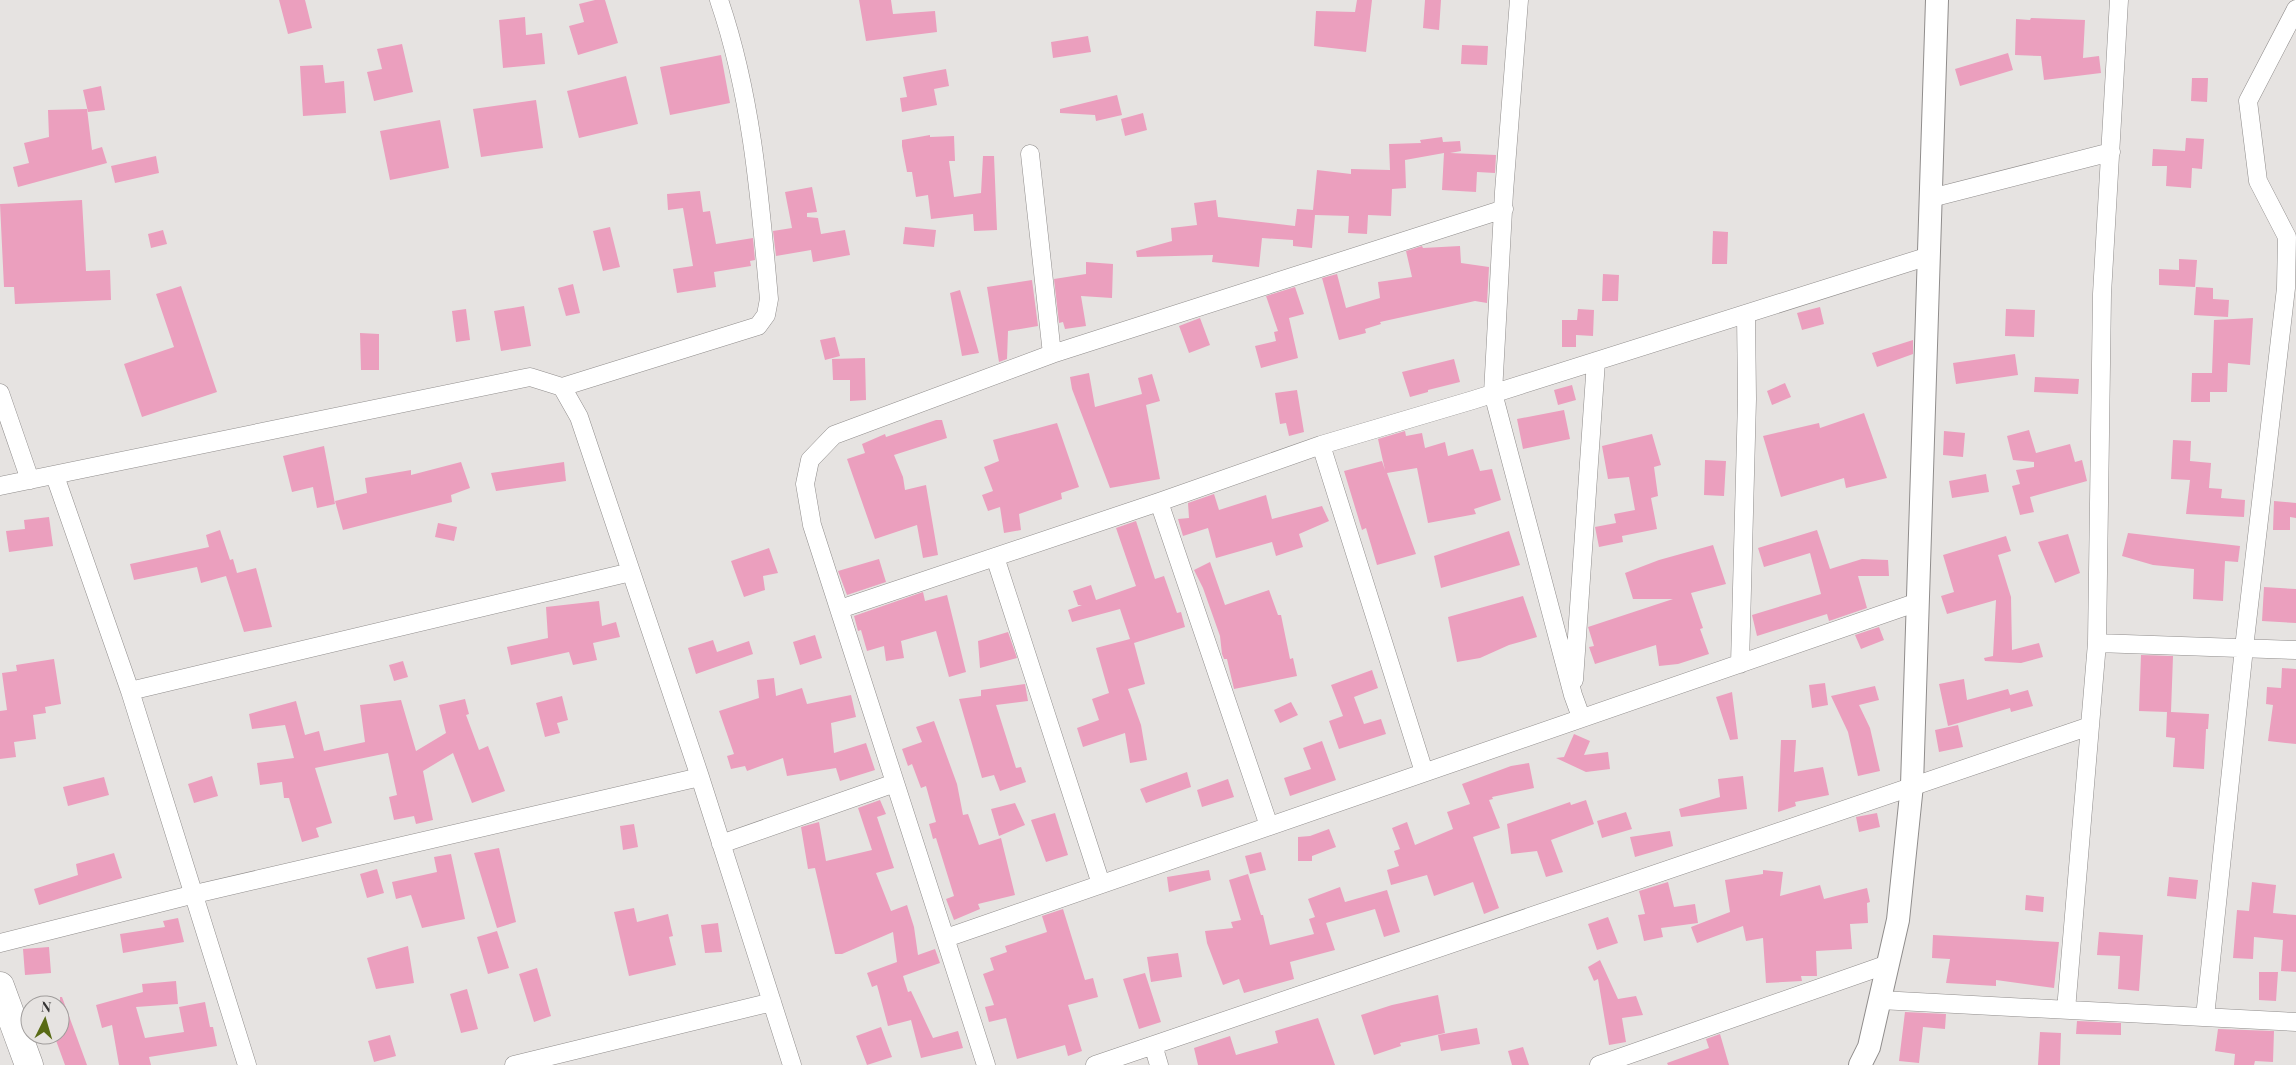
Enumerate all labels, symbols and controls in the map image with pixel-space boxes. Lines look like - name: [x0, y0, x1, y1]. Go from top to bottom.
- north arrow: [20, 995, 70, 1045]
- text: N: [40, 997, 52, 1016]

